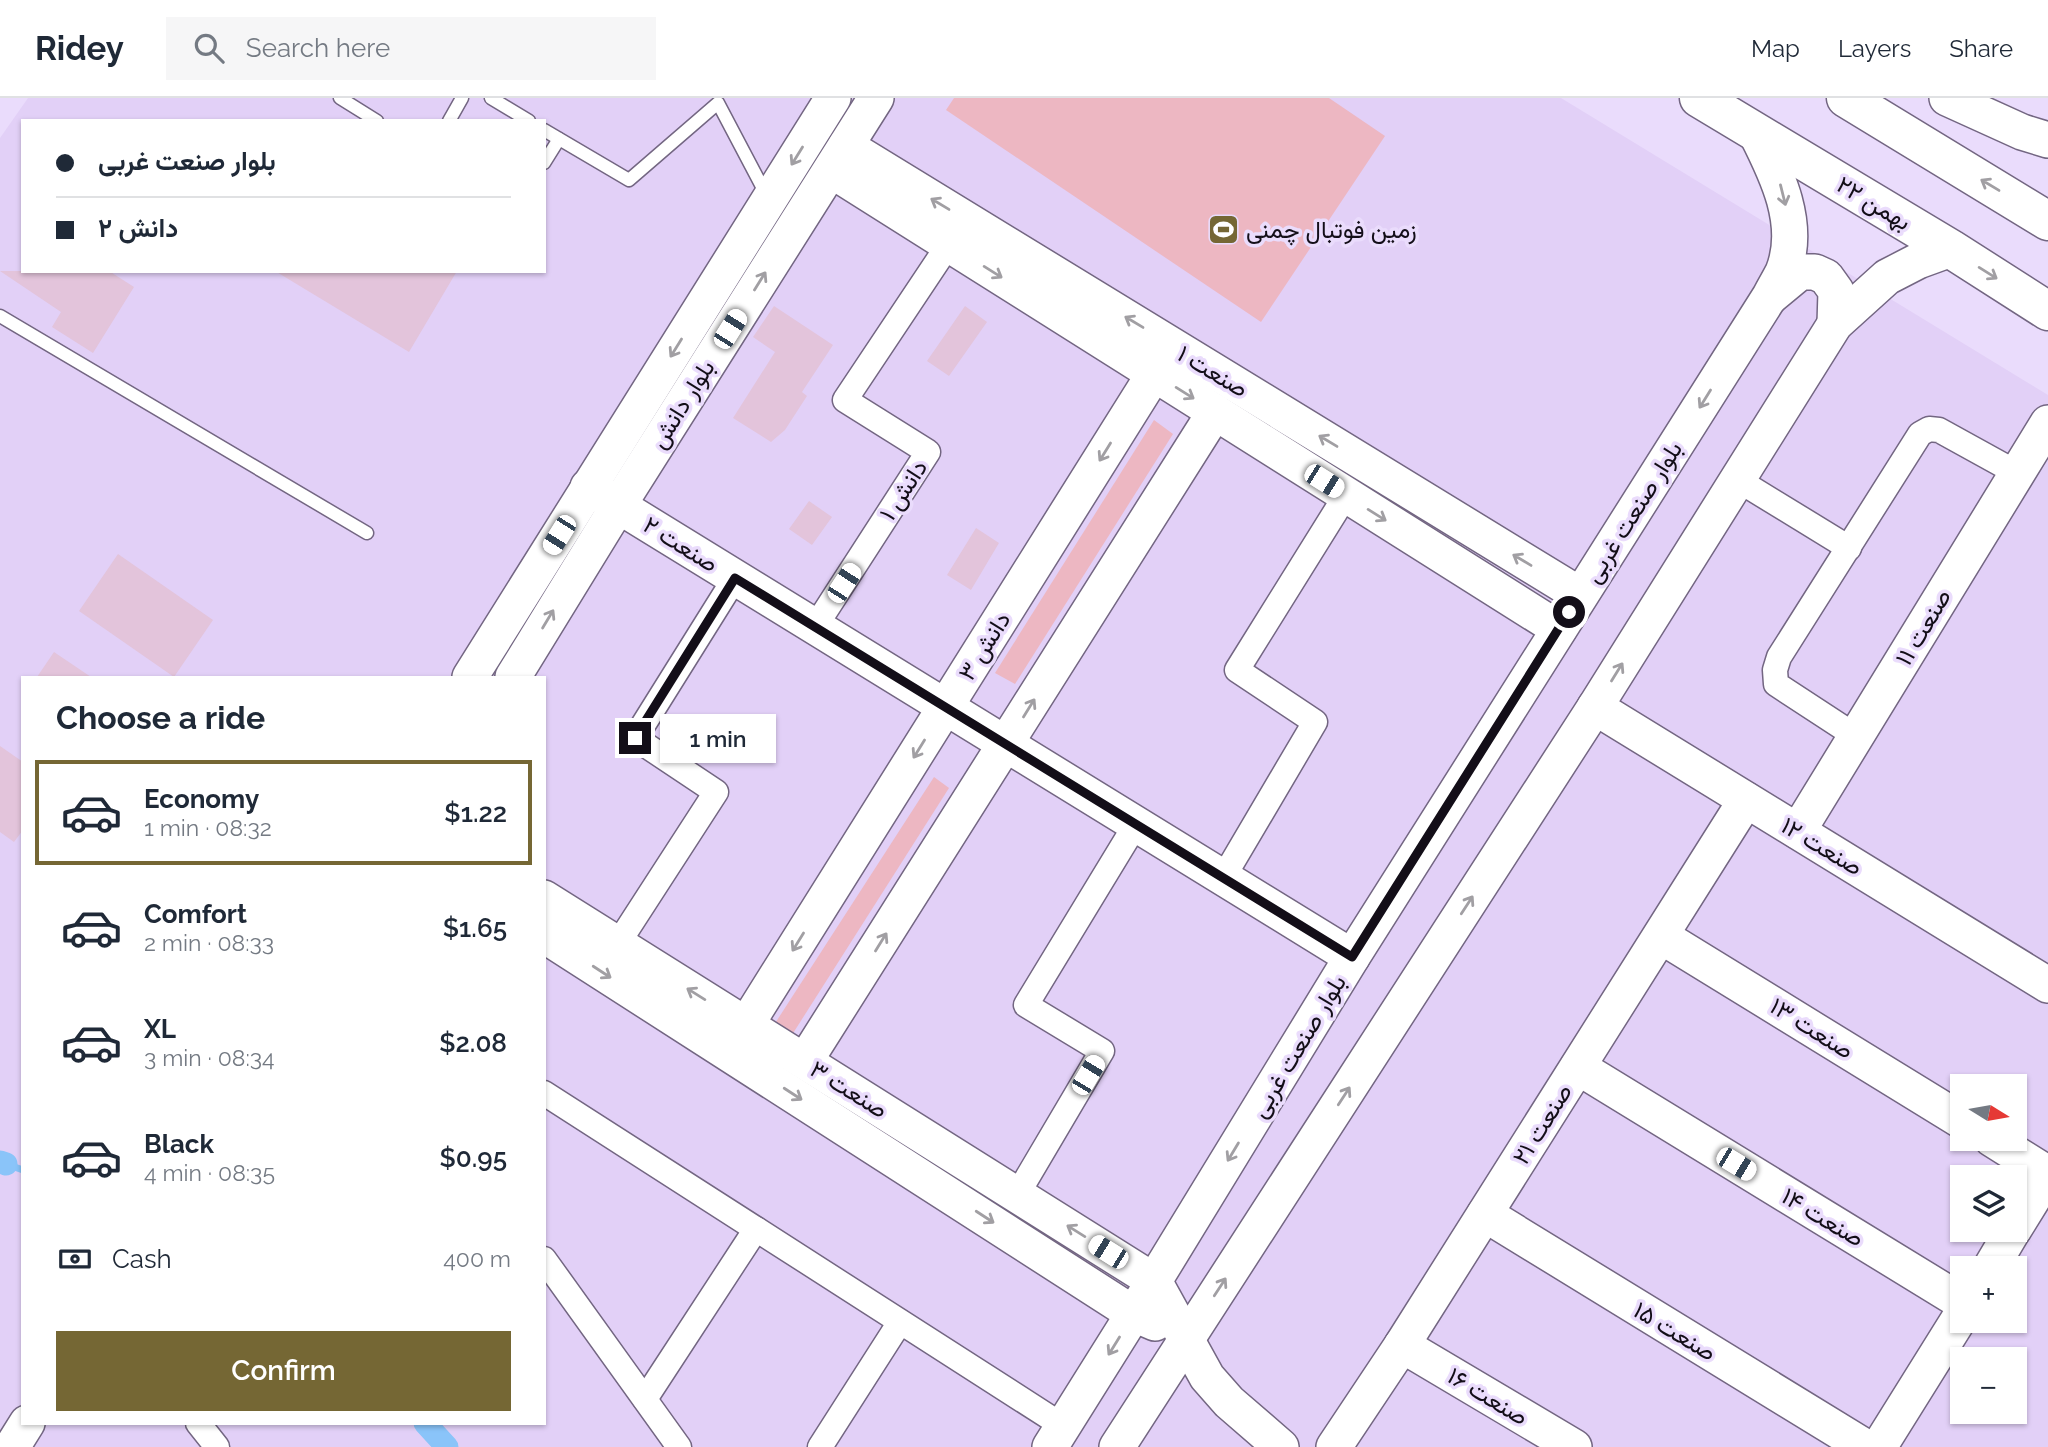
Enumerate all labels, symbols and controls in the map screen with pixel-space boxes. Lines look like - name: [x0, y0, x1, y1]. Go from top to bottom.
- search box: [166, 17, 656, 80]
- text: Ridey: [35, 29, 124, 68]
- icon: search: [190, 29, 228, 67]
- text: Search here: [246, 33, 390, 63]
- text: Map: [1751, 34, 1800, 63]
- text: Layers: [1838, 34, 1911, 63]
- text: Share: [1949, 34, 2013, 63]
- one-way arrow: [789, 145, 803, 165]
- text: بلوار صنعت غربی: [98, 146, 276, 176]
- street label: ۲۲ بهمن: [1831, 170, 1916, 237]
- one-way arrow: [1980, 178, 2000, 192]
- one-way arrow: [1777, 183, 1790, 206]
- one-way arrow: [930, 196, 950, 210]
- sports icon: زمین فوتبال چمنی: [1206, 212, 1240, 246]
- text: دانش ۲: [98, 213, 178, 243]
- place label: زمین فوتبال چمنی: [1246, 215, 1417, 246]
- one-way arrow: [982, 265, 1002, 279]
- one-way arrow: [1978, 266, 1997, 280]
- one-way arrow: [754, 271, 768, 291]
- car: [710, 306, 751, 352]
- one-way arrow: [1124, 315, 1144, 329]
- one-way arrow: [668, 338, 682, 358]
- street label: صنعت ۱: [1172, 339, 1254, 403]
- street label: بلوار دانش: [644, 354, 721, 454]
- one-way arrow: [1175, 386, 1194, 401]
- one-way arrow: [1698, 389, 1712, 408]
- one-way arrow: [1318, 434, 1338, 448]
- street label: بلوار صنعت غربی: [1578, 436, 1689, 589]
- one-way arrow: [1097, 442, 1111, 462]
- street label: دانش ۱: [873, 454, 933, 526]
- car: [1301, 461, 1348, 501]
- one-way arrow: [1367, 508, 1387, 522]
- street label: صنعت ۲: [638, 510, 724, 578]
- car: [539, 512, 580, 558]
- one-way arrow: [1513, 552, 1532, 567]
- car: [824, 560, 865, 606]
- street label: صنعت ۱۱: [1889, 583, 1957, 671]
- route start: [1553, 596, 1585, 628]
- street label: دانش ۳: [952, 606, 1016, 686]
- one-way arrow: [541, 610, 556, 629]
- one-way arrow: [1611, 663, 1625, 683]
- one-way arrow: [1022, 698, 1036, 718]
- text: Choose a ride: [56, 699, 265, 736]
- callout: 1 min: [660, 714, 775, 762]
- route end: [619, 722, 651, 754]
- text: 1 min: [689, 725, 747, 752]
- one-way arrow: [912, 738, 926, 758]
- icon: car: [60, 781, 123, 844]
- text: Economy: [144, 784, 259, 814]
- text: $1.22: [444, 798, 507, 828]
- street label: صنعت ۱۲: [1776, 810, 1868, 882]
- text: 1 min · 08:32: [144, 814, 272, 841]
- one-way arrow: [1461, 895, 1475, 915]
- icon: car: [60, 896, 123, 959]
- text: Comfort: [144, 899, 247, 929]
- text: $1.65: [443, 913, 507, 943]
- text: 2 min · 08:33: [144, 929, 274, 956]
- one-way arrow: [791, 931, 805, 951]
- one-way arrow: [874, 932, 888, 952]
- one-way arrow: [591, 965, 611, 979]
- street label: بلوار صنعت غربی: [1244, 969, 1353, 1123]
- one-way arrow: [687, 986, 706, 1001]
- street label: صنعت ۱۳: [1765, 991, 1859, 1065]
- icon: car: [60, 1011, 123, 1074]
- text: XL: [144, 1014, 176, 1044]
- text: $2.08: [439, 1028, 507, 1058]
- text: 3 min · 08:34: [144, 1044, 275, 1071]
- car: [1069, 1052, 1108, 1098]
- street label: صنعت ۳: [805, 1054, 893, 1124]
- north arrow: [1950, 1074, 2026, 1152]
- map controls: [1950, 1074, 2027, 1424]
- street label: صنعت ۲۱: [1506, 1078, 1578, 1170]
- one-way arrow: [1337, 1086, 1351, 1106]
- one-way arrow: [783, 1088, 803, 1102]
- icon: car: [60, 1126, 123, 1189]
- text: Black: [144, 1129, 214, 1159]
- one-way arrow: [1225, 1142, 1239, 1162]
- text: $0.95: [440, 1143, 507, 1173]
- car: [1713, 1144, 1760, 1184]
- text: 4 min · 08:35: [144, 1159, 275, 1186]
- button: layers: [1950, 1165, 2027, 1242]
- street label: صنعت ۱۴: [1777, 1181, 1869, 1253]
- one-way arrow: [974, 1211, 994, 1225]
- one-way arrow: [1066, 1224, 1086, 1238]
- car: [1085, 1232, 1132, 1272]
- icon: cash: [56, 1240, 94, 1278]
- text: Cash: [112, 1244, 172, 1274]
- text: 400 m: [443, 1245, 511, 1272]
- button: +: [1950, 1256, 2027, 1333]
- one-way arrow: [1213, 1277, 1227, 1297]
- street label: صنعت ۱۵: [1628, 1295, 1722, 1367]
- button: Confirm: [56, 1331, 511, 1411]
- one-way arrow: [1106, 1335, 1120, 1355]
- button: −: [1950, 1347, 2027, 1424]
- street label: صنعت ۱۶: [1442, 1361, 1534, 1431]

